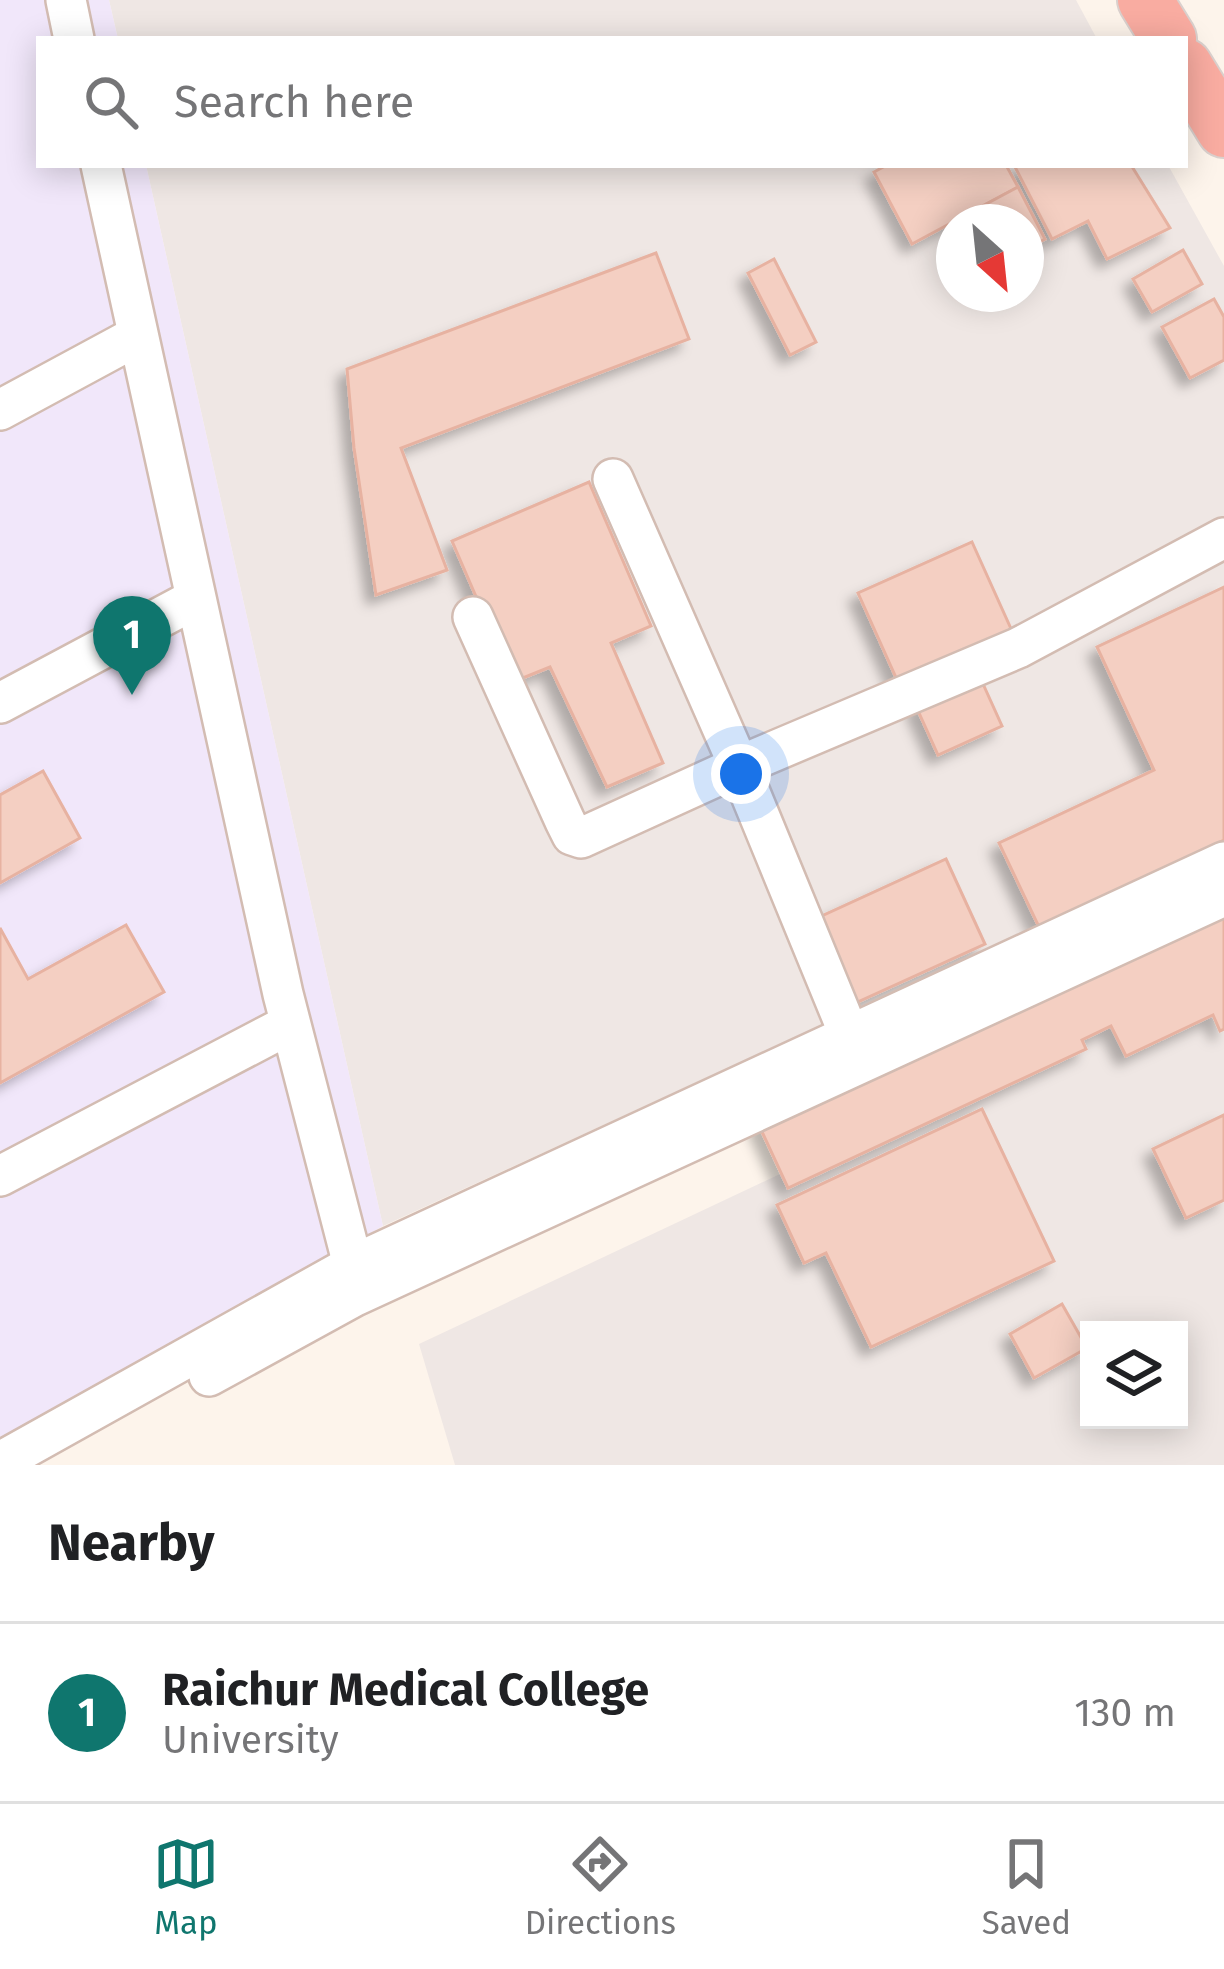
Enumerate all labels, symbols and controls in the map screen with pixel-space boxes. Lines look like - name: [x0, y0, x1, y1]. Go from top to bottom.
- search box: [36, 36, 1188, 168]
- icon: search: [78, 69, 144, 135]
- text: Search here: [174, 75, 414, 129]
- north arrow: [936, 204, 1044, 312]
- pin: 1: [93, 596, 171, 695]
- your location: [711, 744, 771, 804]
- map controls: [1080, 1321, 1188, 1429]
- button: layers: [1080, 1321, 1188, 1429]
- text: Nearby: [48, 1512, 214, 1574]
- text: Raichur Medical College: [162, 1663, 649, 1717]
- text: 1: [78, 1690, 96, 1736]
- text: 130 m: [1074, 1690, 1176, 1736]
- text: University: [162, 1717, 339, 1763]
- tab: Map: [153, 1831, 219, 1943]
- tab: Directions: [525, 1831, 676, 1943]
- tab: Saved: [982, 1831, 1071, 1943]

